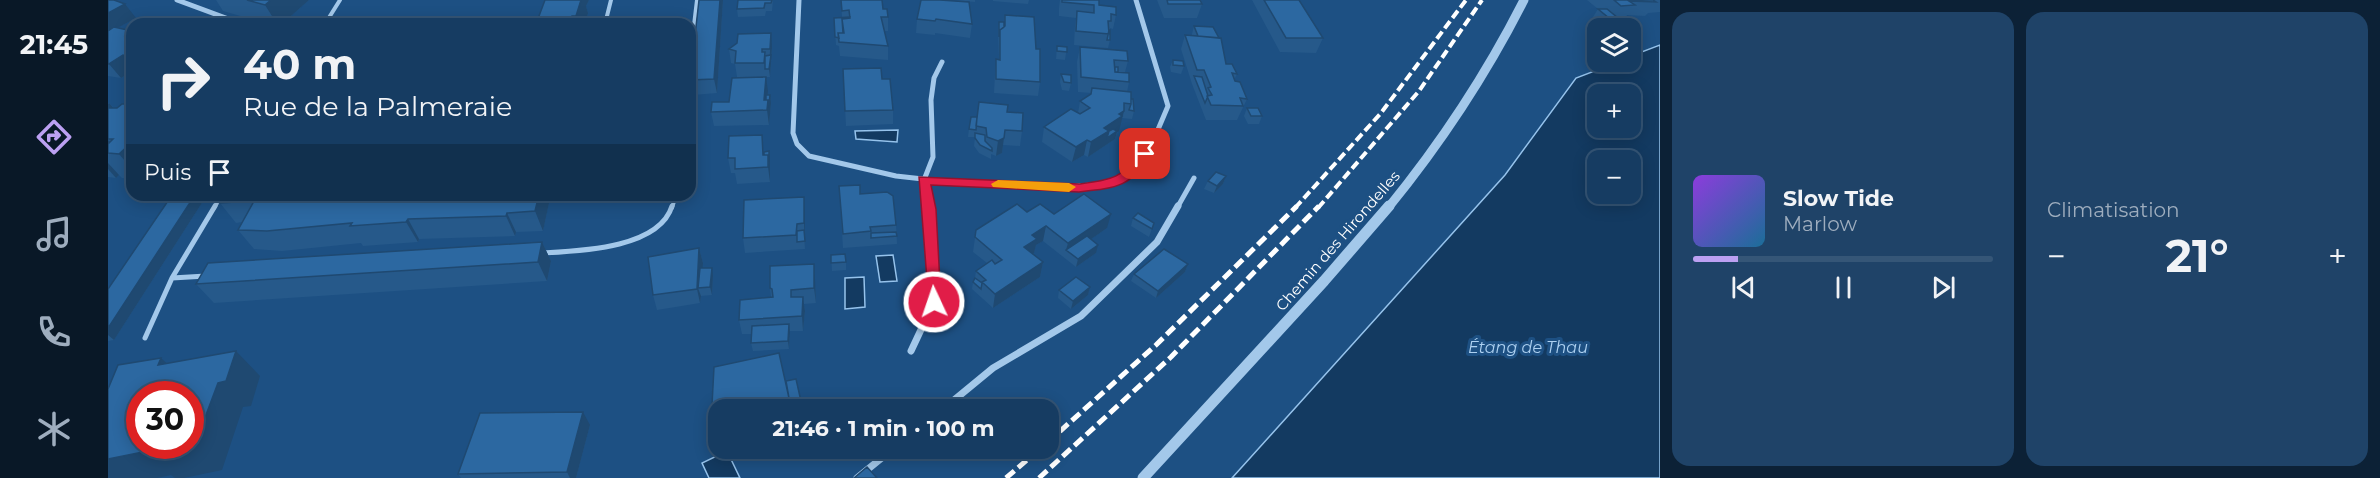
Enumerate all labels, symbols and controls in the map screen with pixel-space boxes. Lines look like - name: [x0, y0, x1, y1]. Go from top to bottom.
- map controls: [1587, 18, 1641, 204]
- button: layers: [1587, 18, 1641, 72]
- text: 21:45: [20, 28, 88, 61]
- text: 40 m: [243, 38, 356, 90]
- icon: right: [144, 42, 222, 120]
- button: +: [1587, 84, 1641, 138]
- text: Rue de la Palmeraie: [243, 90, 512, 123]
- icon: directions: [33, 116, 75, 158]
- pin: [1119, 128, 1170, 179]
- icon: arrive: [1128, 137, 1161, 170]
- button: −: [1587, 150, 1641, 204]
- icon: arrive: [203, 156, 236, 189]
- text: Puis: [144, 159, 191, 186]
- street label: Chemin des Hirondelles: [1272, 167, 1404, 315]
- text: Slow Tide: [1783, 185, 1894, 212]
- text: Climatisation: [2047, 198, 2180, 222]
- text: Marlow: [1783, 212, 1857, 236]
- icon: music: [33, 213, 75, 255]
- text: 21°: [2165, 228, 2229, 283]
- text: −: [2047, 236, 2066, 276]
- text: +: [2328, 236, 2347, 276]
- position arrow: [902, 270, 966, 334]
- icon: previous: [1727, 271, 1760, 304]
- icon: pause: [1827, 271, 1860, 304]
- icon: next: [1927, 271, 1960, 304]
- icon: phone: [33, 311, 75, 353]
- water label: Étang de Thau: [1468, 338, 1588, 357]
- speed limit sign: 30: [126, 381, 204, 459]
- icon: climate: [33, 408, 75, 450]
- text: 21:46 · 1 min · 100 m: [772, 415, 995, 442]

